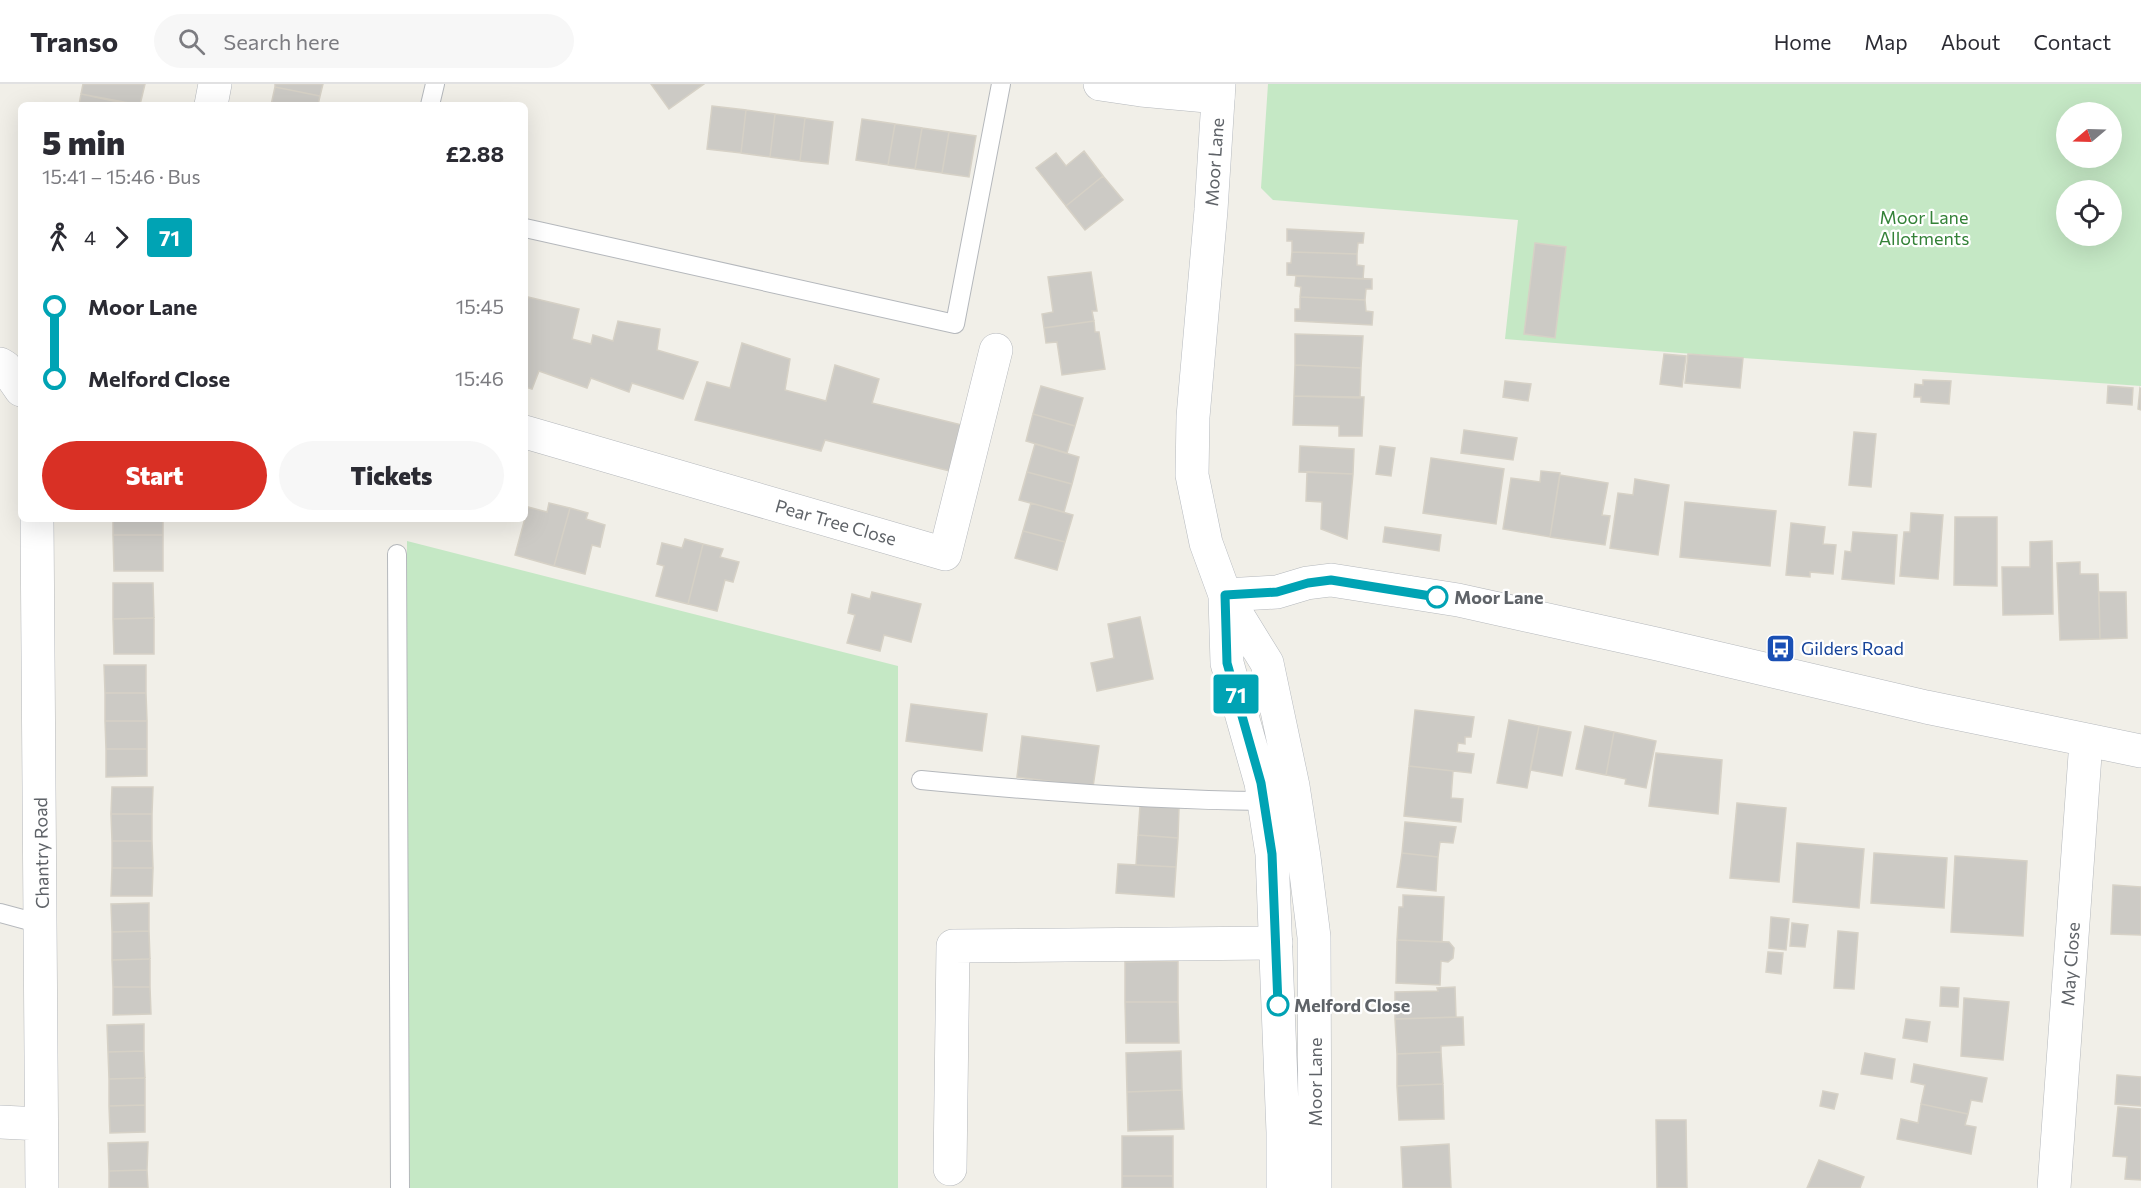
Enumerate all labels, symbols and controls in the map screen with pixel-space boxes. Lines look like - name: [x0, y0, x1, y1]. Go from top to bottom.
- search box: [154, 14, 574, 68]
- text: Transo: [30, 24, 118, 58]
- icon: search: [175, 25, 208, 58]
- text: Search here: [223, 28, 340, 55]
- text: Home: [1774, 29, 1831, 54]
- text: Map: [1864, 29, 1908, 54]
- text: About: [1941, 29, 2000, 54]
- text: Contact: [2033, 29, 2111, 54]
- north arrow: [2056, 102, 2122, 168]
- map controls: [2056, 102, 2122, 246]
- street label: Moor Lane: [1200, 117, 1228, 207]
- text: 5 min: [42, 121, 125, 162]
- text: £2.88: [445, 140, 504, 167]
- text: 15:41 – 15:46 · Bus: [42, 164, 201, 188]
- button: locate: [2056, 180, 2122, 246]
- park label: Moor Lane Allotments: [1879, 206, 1969, 249]
- icon: walk: [42, 221, 75, 254]
- icon: forward: [105, 221, 138, 254]
- text: 4: [84, 225, 96, 249]
- text: 71: [159, 225, 180, 250]
- text: Moor Lane: [88, 293, 197, 320]
- text: 15:45: [456, 294, 504, 318]
- text: Melford Close: [88, 365, 230, 392]
- text: 15:46: [455, 366, 504, 390]
- button: Start: [42, 441, 267, 510]
- button: Tickets: [279, 441, 504, 510]
- street label: Pear Tree Close: [773, 494, 899, 550]
- marker: Moor Lane: [1426, 586, 1448, 608]
- place label: Moor Lane: [1454, 586, 1543, 608]
- bus stop icon: Gilders Road: [1764, 632, 1796, 664]
- place label: Gilders Road: [1801, 637, 1904, 659]
- line badge: 71: [1209, 674, 1263, 714]
- text: 71: [1225, 682, 1247, 707]
- street label: Chantry Road: [29, 797, 53, 909]
- street label: May Close: [2056, 921, 2084, 1007]
- marker: Melford Close: [1267, 994, 1289, 1016]
- place label: Melford Close: [1294, 994, 1410, 1016]
- street label: Moor Lane: [1304, 1038, 1326, 1126]

